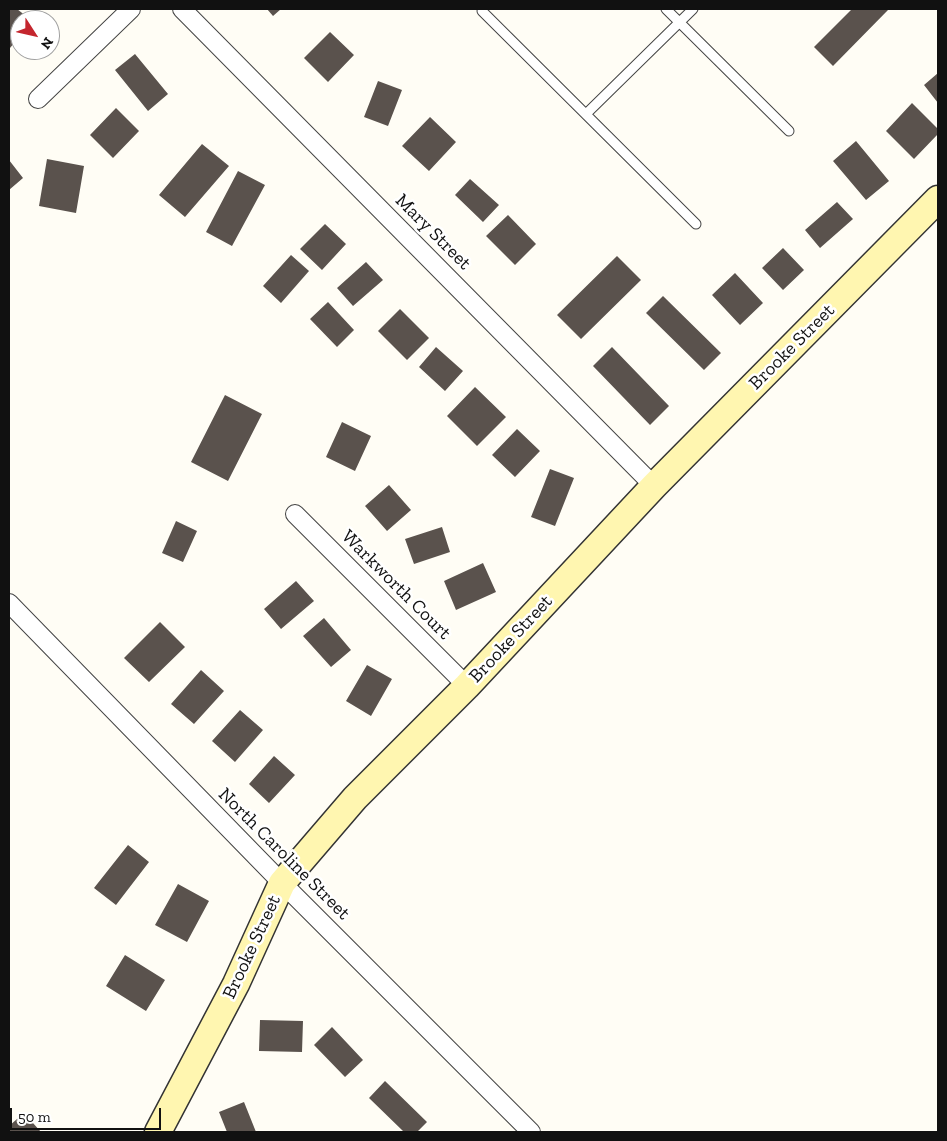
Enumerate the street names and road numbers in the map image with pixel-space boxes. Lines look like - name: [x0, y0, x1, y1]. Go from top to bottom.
- street label: Mary Street: [390, 189, 476, 275]
- street label: Brooke Street: [744, 299, 840, 395]
- street label: Warkworth Court: [336, 525, 456, 645]
- street label: Brooke Street: [465, 590, 557, 688]
- street label: North Caroline Street: [213, 783, 355, 925]
- street label: Brooke Street: [218, 892, 286, 1002]

